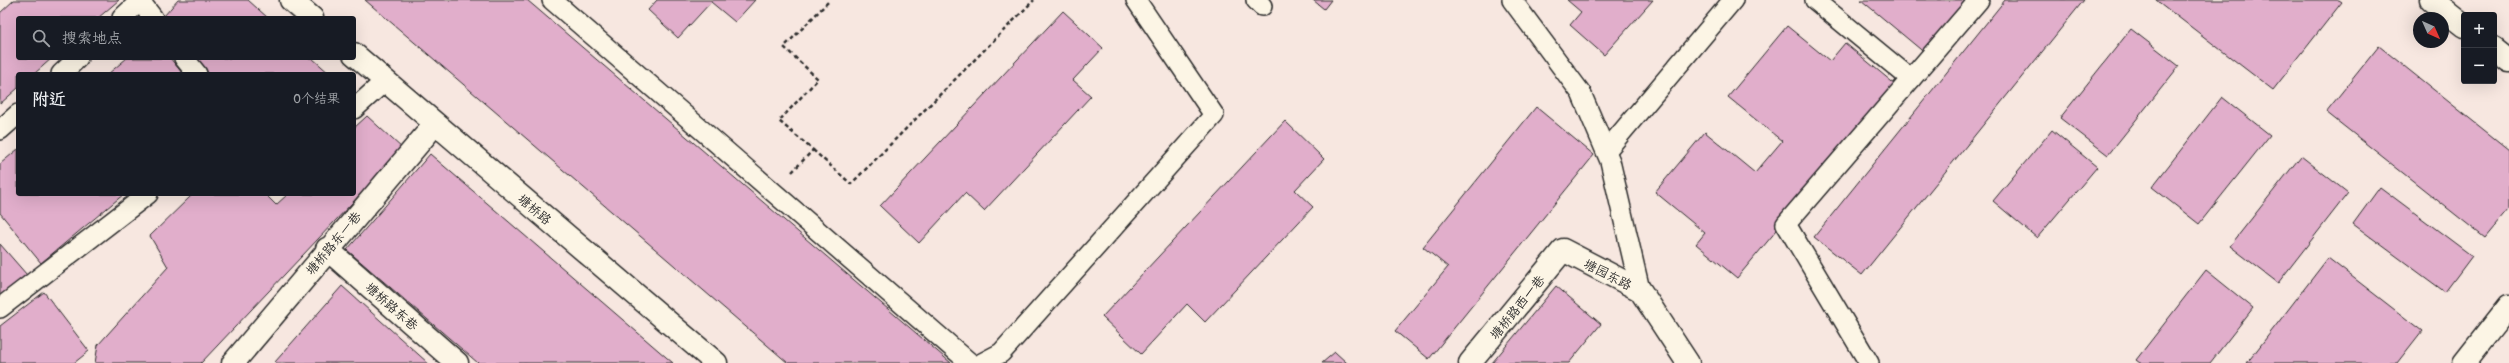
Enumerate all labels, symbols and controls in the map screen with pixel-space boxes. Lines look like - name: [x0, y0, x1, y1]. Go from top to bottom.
- north arrow: [2413, 12, 2449, 48]
- map controls: [2461, 12, 2497, 84]
- button: +: [2461, 12, 2497, 48]
- search box: [16, 16, 356, 60]
- icon: search: [30, 27, 52, 49]
- text: 搜索地点: [62, 29, 122, 48]
- button: −: [2461, 48, 2497, 84]
- text: 附近: [32, 90, 66, 110]
- text: 0个结果: [293, 91, 340, 107]
- street label: 塘桥路: [514, 191, 554, 228]
- street label: 塘桥路东一巷: [303, 209, 365, 279]
- street label: 塘园东路: [1581, 256, 1634, 294]
- street label: 塘桥路西一巷: [1487, 272, 1549, 343]
- street label: 塘桥路东巷: [362, 279, 421, 334]

